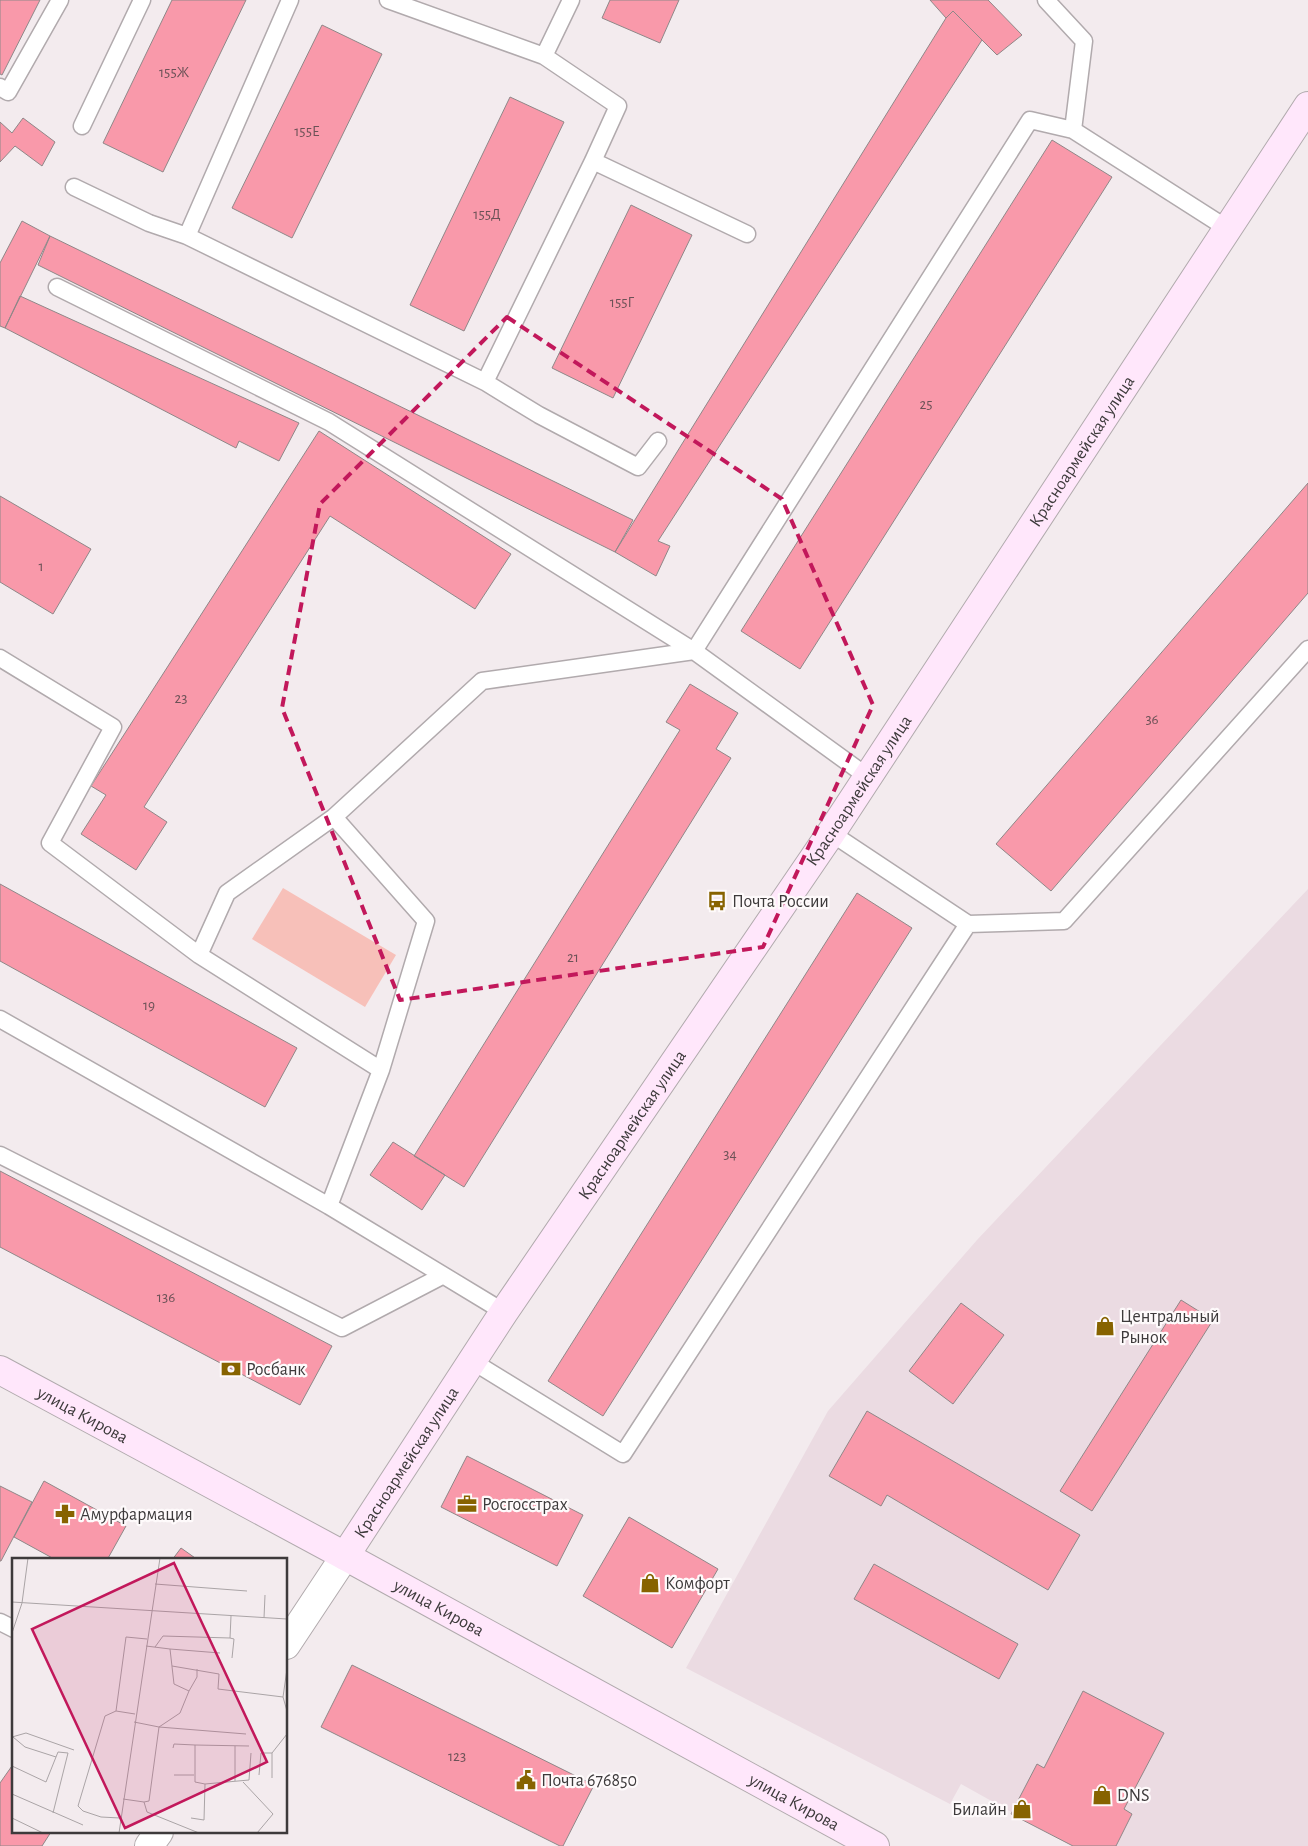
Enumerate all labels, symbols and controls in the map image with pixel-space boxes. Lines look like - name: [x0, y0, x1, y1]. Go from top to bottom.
- house number: 155Ж: [159, 65, 190, 80]
- house number: 155Е: [294, 124, 320, 139]
- house number: 155Д: [473, 207, 501, 222]
- house number: 155Г: [610, 295, 634, 310]
- street label: Красноармейская улица: [1026, 373, 1138, 530]
- house number: 25: [919, 397, 933, 412]
- house number: 1: [38, 559, 44, 574]
- house number: 23: [174, 691, 188, 706]
- street label: Красноармейская улица: [803, 712, 916, 870]
- house number: 36: [1145, 712, 1159, 727]
- bus stop icon: Почта России: [706, 890, 728, 912]
- place label: Почта России: [732, 893, 829, 911]
- house number: 21: [567, 950, 579, 965]
- house number: 19: [143, 998, 155, 1013]
- street label: Красноармейская улица: [575, 1047, 690, 1203]
- house number: 34: [723, 1147, 737, 1162]
- house number: 136: [157, 1290, 175, 1305]
- place label: Центральный Рынок: [1120, 1308, 1220, 1347]
- shop icon: Центральный Рынок: [1094, 1315, 1116, 1337]
- bank icon: Росбанк: [220, 1358, 242, 1380]
- place label: Росбанк: [246, 1360, 306, 1379]
- street label: улица Кирова: [33, 1383, 131, 1447]
- street label: Красноармейская улица: [351, 1384, 463, 1542]
- office icon: Росгосстрах: [456, 1493, 478, 1515]
- place label: Росгосстрах: [482, 1496, 568, 1514]
- pharmacy icon: Амурфармация: [54, 1503, 76, 1525]
- place label: Амурфармация: [80, 1506, 193, 1524]
- inset map: [12, 1558, 288, 1834]
- shop icon: Комфорт: [639, 1572, 661, 1594]
- place label: Комфорт: [665, 1575, 730, 1593]
- street label: улица Кирова: [389, 1576, 487, 1640]
- house number: 123: [448, 1749, 466, 1764]
- public building icon: Почта 676850: [515, 1769, 537, 1791]
- street label: улица Кирова: [745, 1770, 842, 1835]
- place label: Почта 676850: [541, 1772, 637, 1790]
- shop icon: DNS: [1091, 1784, 1113, 1806]
- place label: DNS: [1117, 1787, 1149, 1805]
- shop icon: Билайн: [1011, 1798, 1033, 1820]
- place label: Билайн: [952, 1801, 1007, 1819]

